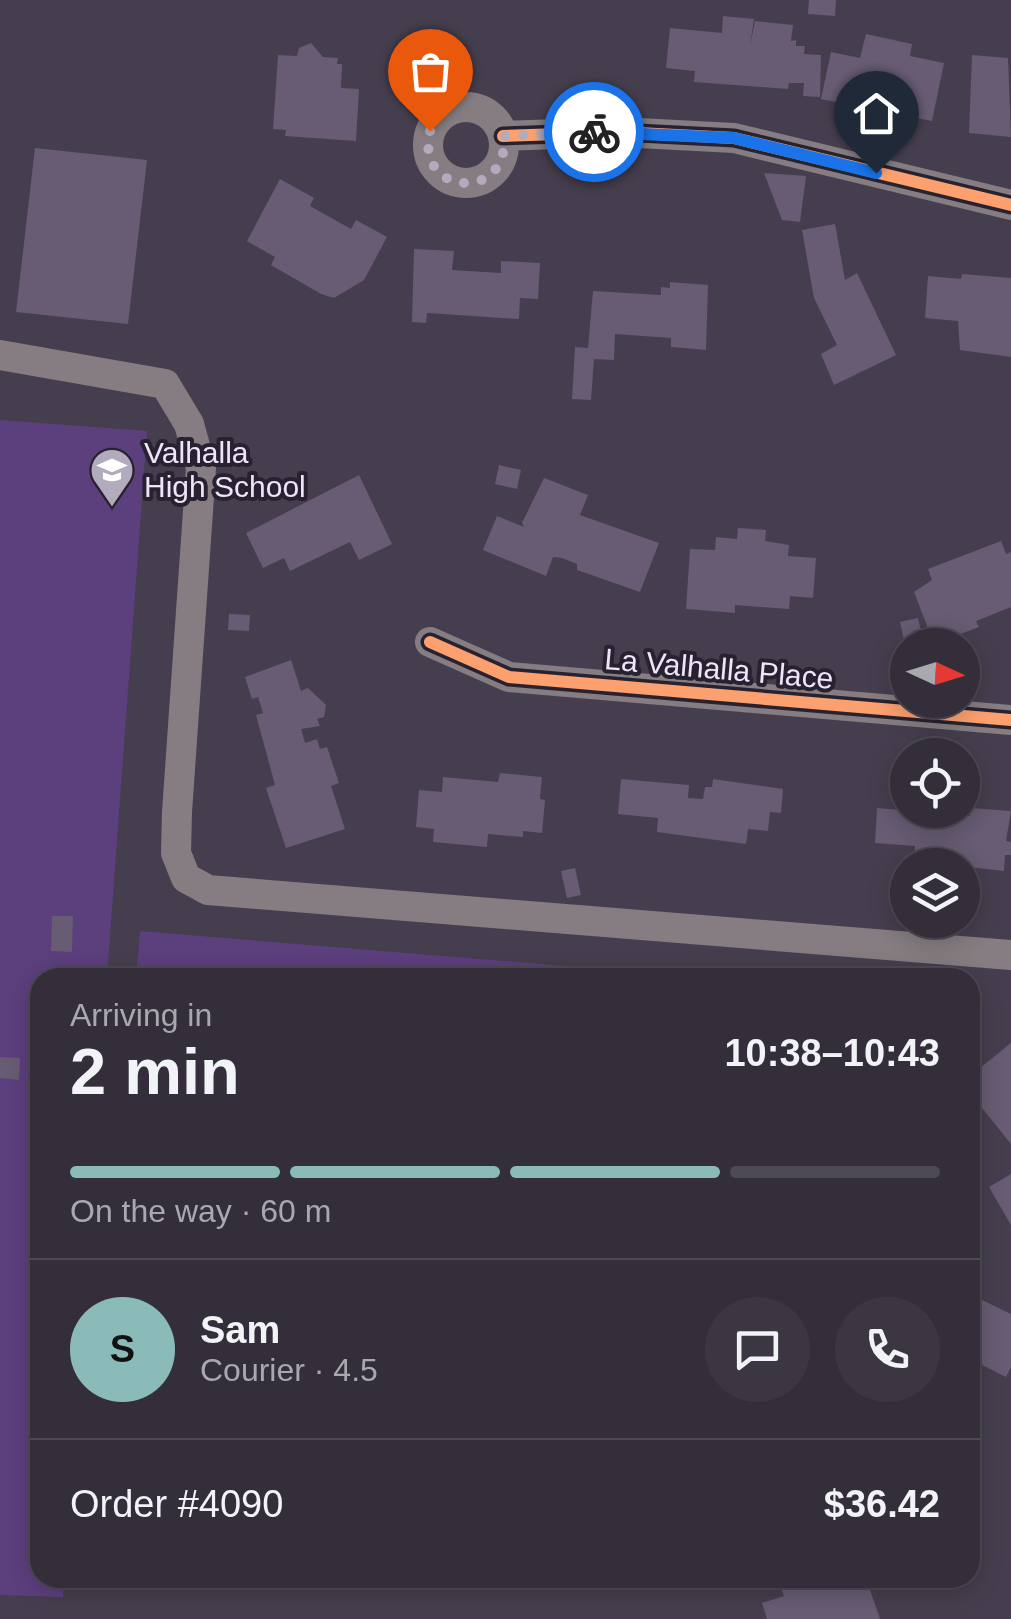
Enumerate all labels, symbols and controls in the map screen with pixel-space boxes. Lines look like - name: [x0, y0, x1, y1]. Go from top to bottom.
- pin: [388, 29, 473, 132]
- icon: bag: [403, 44, 458, 99]
- pin: [834, 71, 919, 174]
- courier: [544, 82, 644, 182]
- icon: home: [849, 86, 904, 141]
- icon: bike: [567, 105, 622, 160]
- place label: Valhalla High School: [144, 436, 306, 503]
- school or university icon: Valhalla High School: [89, 447, 135, 508]
- north arrow: [890, 628, 980, 718]
- map controls: [890, 628, 980, 938]
- street label: La Valhalla Place: [603, 642, 835, 695]
- button: locate: [890, 738, 980, 828]
- button: layers: [890, 848, 980, 938]
- text: Arriving in: [70, 997, 212, 1033]
- text: 10:38–10:43: [724, 1032, 940, 1074]
- text: 2 min: [70, 1035, 240, 1108]
- text: On the way · 60 m: [70, 1193, 331, 1229]
- button: chat: [705, 1297, 810, 1402]
- button: phone: [835, 1297, 940, 1402]
- text: Sam: [200, 1309, 280, 1351]
- text: S: [110, 1328, 135, 1370]
- text: Courier · 4.5: [200, 1352, 378, 1388]
- text: Order #4090: [70, 1483, 283, 1525]
- text: $36.42: [824, 1483, 940, 1525]

